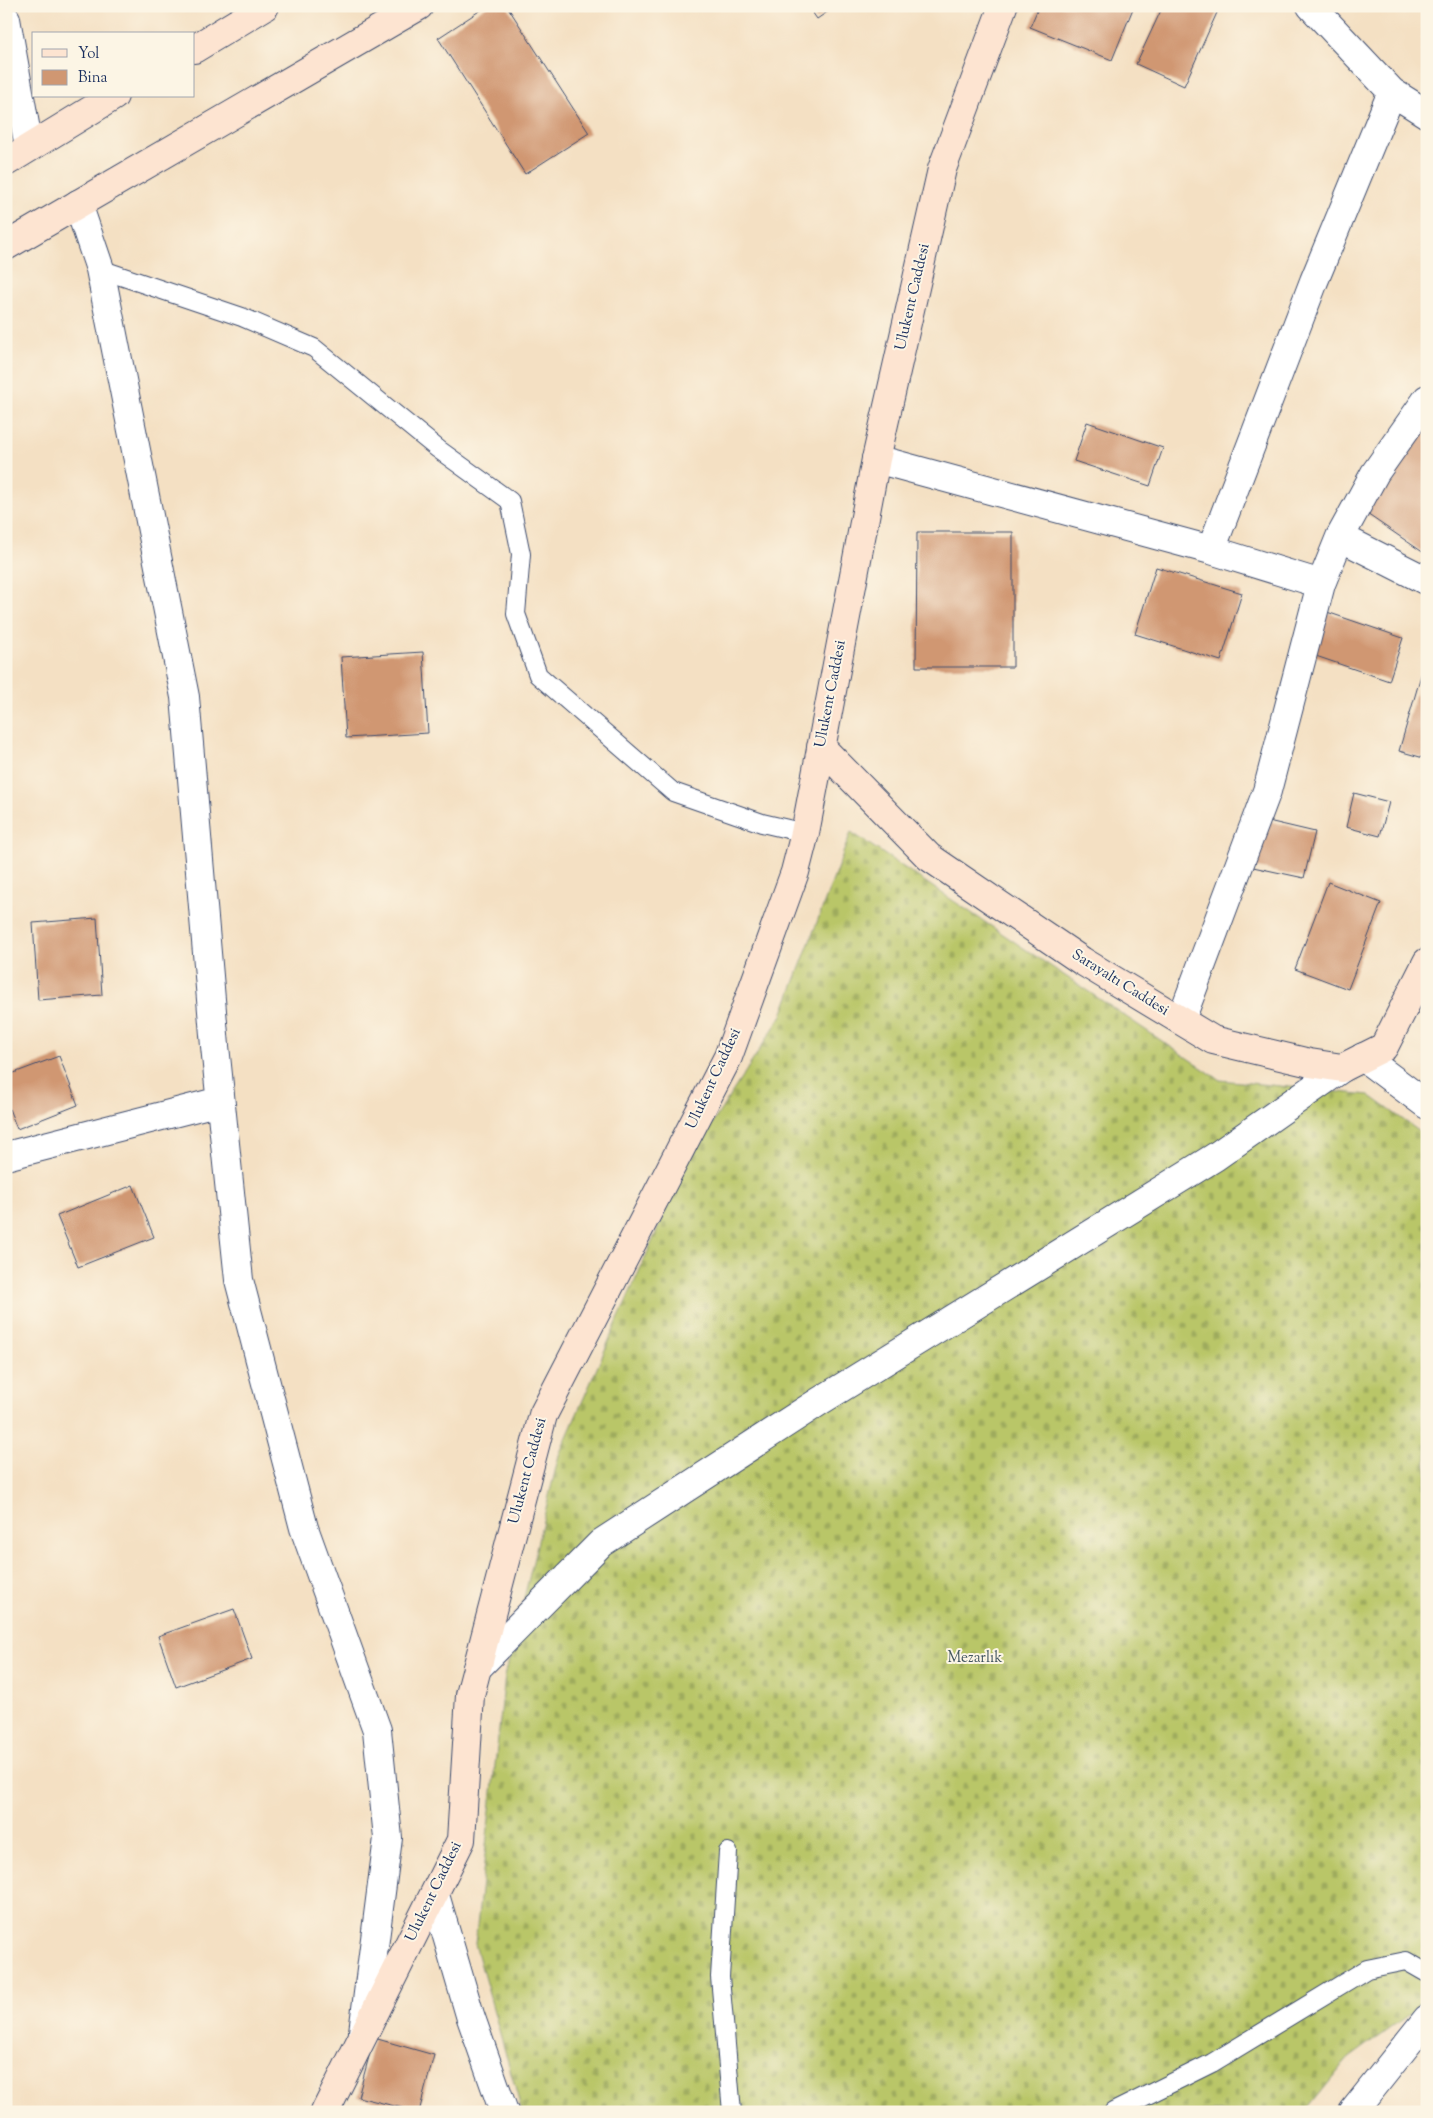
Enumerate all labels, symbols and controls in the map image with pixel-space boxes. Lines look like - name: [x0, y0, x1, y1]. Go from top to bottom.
- legend: [32, 32, 195, 98]
- text: Yol: [78, 44, 100, 65]
- text: Bina: [78, 68, 108, 89]
- street label: Ulukent Caddesi: [890, 241, 936, 353]
- street label: Ulukent Caddesi: [810, 638, 852, 750]
- street label: Sarayaltı Caddesi: [1067, 945, 1173, 1021]
- street label: Ulukent Caddesi: [681, 1025, 747, 1133]
- street label: Ulukent Caddesi: [504, 1416, 552, 1526]
- park label: Mezarlık: [947, 1648, 1003, 1669]
- street label: Ulukent Caddesi: [401, 1838, 467, 1946]

